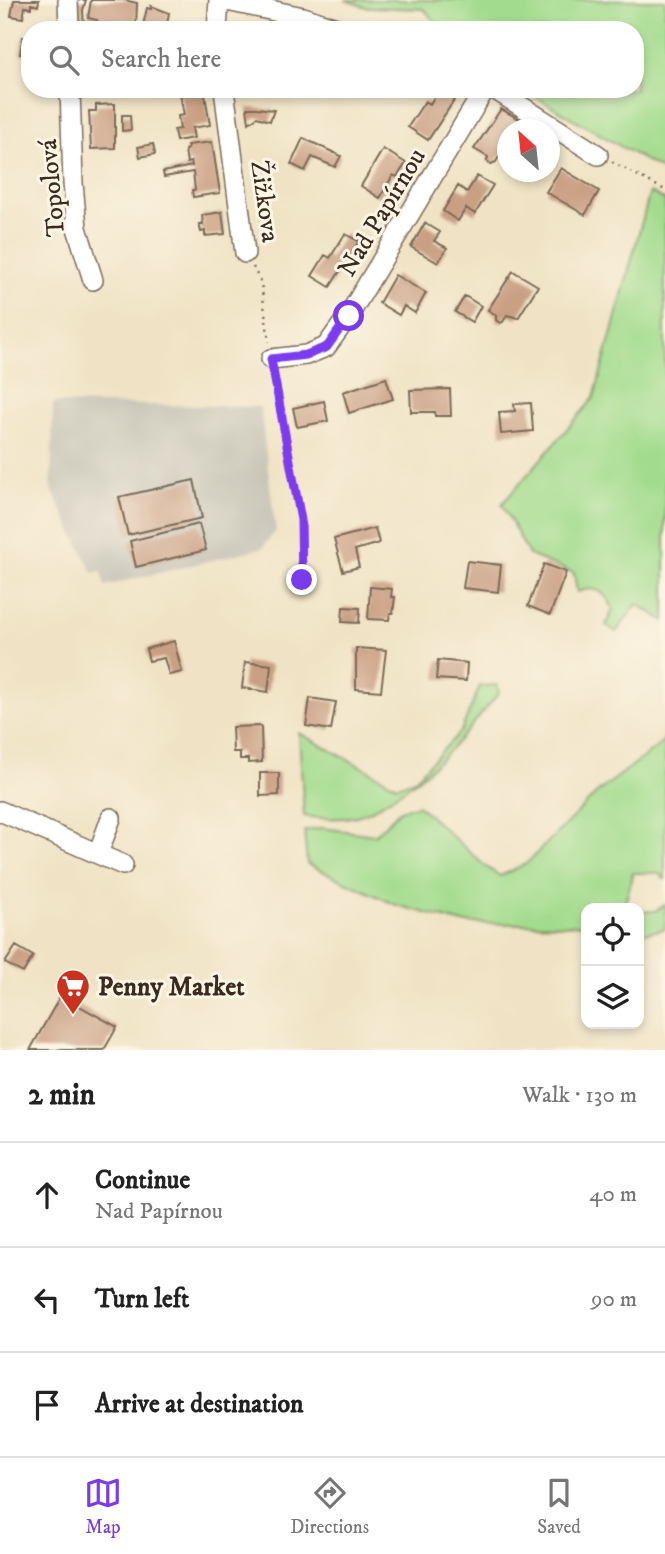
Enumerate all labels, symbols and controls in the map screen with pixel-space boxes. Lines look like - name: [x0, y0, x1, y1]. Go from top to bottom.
- search box: [21, 21, 644, 98]
- icon: search: [45, 41, 83, 79]
- text: Search here: [101, 43, 221, 76]
- north arrow: [497, 119, 560, 182]
- street label: Topolová: [32, 138, 73, 238]
- street label: Nad Papírnou: [331, 142, 434, 283]
- street label: Žižkova: [242, 158, 288, 244]
- route start: [333, 300, 364, 331]
- route end: [286, 564, 317, 595]
- map controls: [581, 903, 644, 1029]
- button: locate: [581, 903, 644, 966]
- button: layers: [581, 966, 644, 1029]
- supermarket icon: Penny Market: [54, 967, 92, 1016]
- place label: Penny Market: [98, 971, 245, 1004]
- text: 2 min: [28, 1077, 95, 1114]
- text: Walk · 130 m: [522, 1081, 637, 1110]
- text: Continue: [95, 1164, 190, 1197]
- icon: ahead: [28, 1176, 66, 1214]
- text: 40 m: [589, 1180, 637, 1209]
- text: Nad Papírnou: [95, 1197, 223, 1226]
- icon: left: [28, 1281, 66, 1319]
- text: Turn left: [95, 1283, 189, 1316]
- text: 90 m: [591, 1285, 637, 1314]
- icon: arrive: [28, 1386, 66, 1424]
- text: Arrive at destination: [95, 1388, 304, 1421]
- tab: Map: [84, 1474, 122, 1539]
- tab: Directions: [290, 1474, 369, 1539]
- tab: Saved: [537, 1474, 581, 1539]

